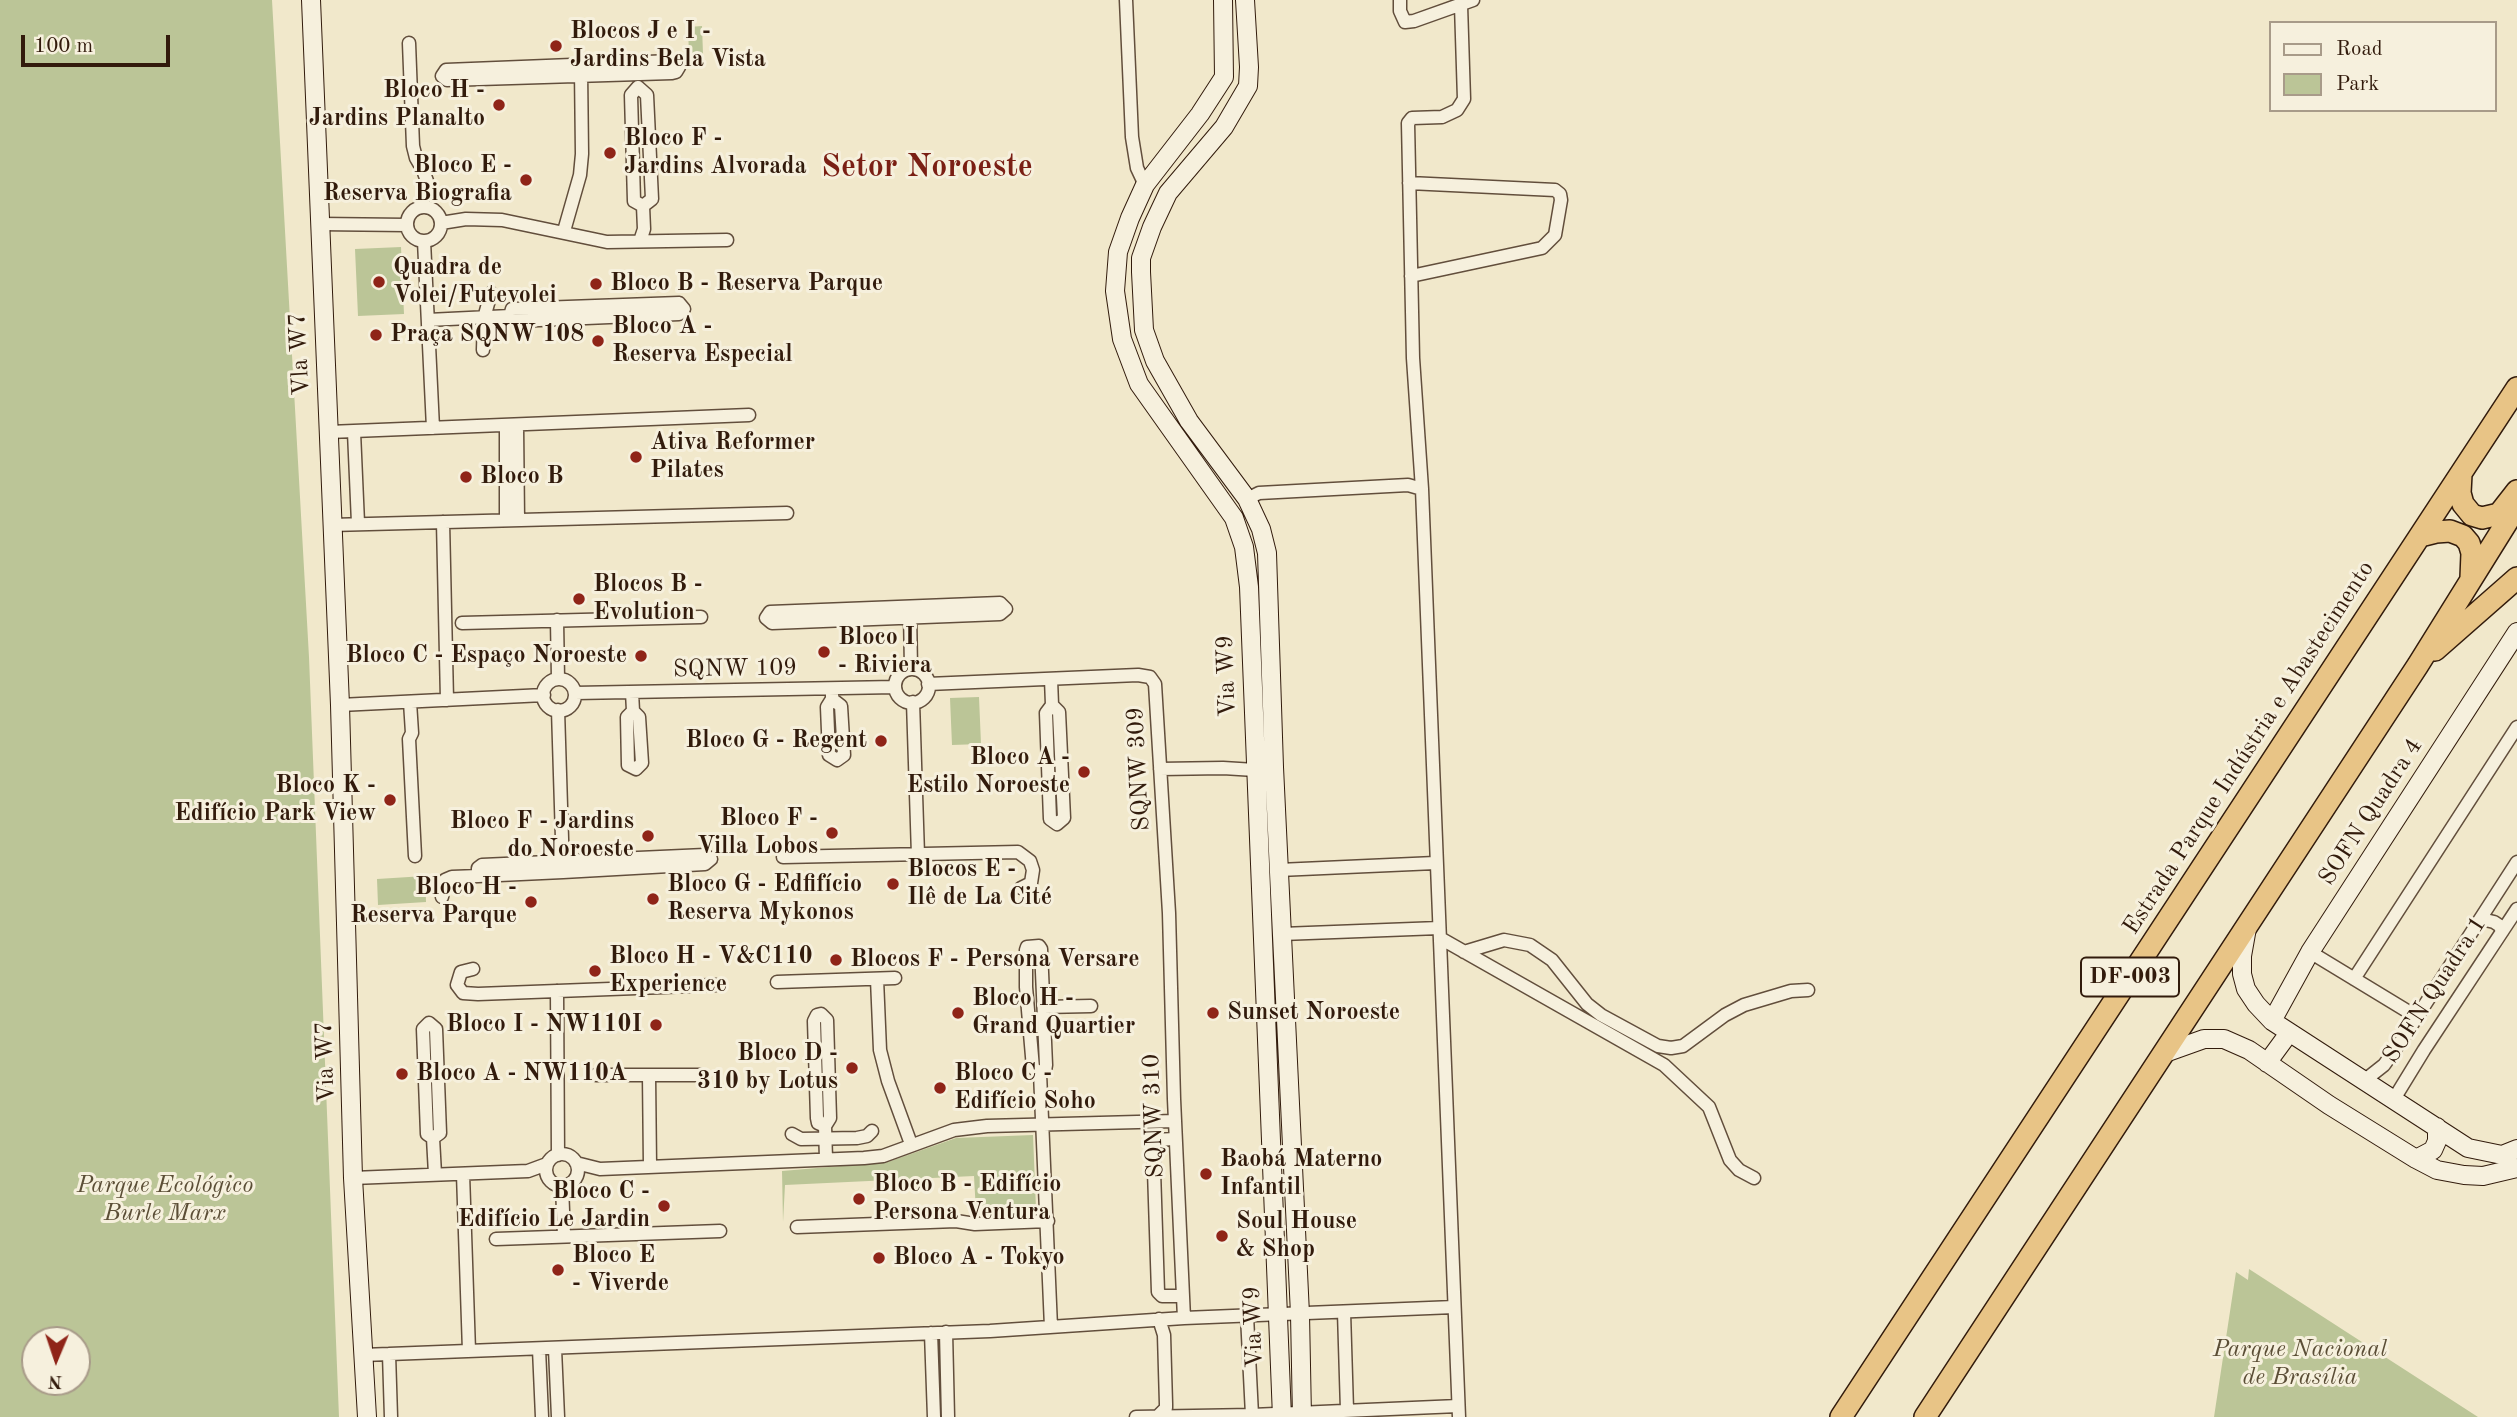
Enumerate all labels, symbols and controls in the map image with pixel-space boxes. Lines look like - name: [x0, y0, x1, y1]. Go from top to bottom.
- place label: Blocos J e I - Jardins Bela Vista: [570, 18, 766, 74]
- scale bar: [24, 21, 173, 65]
- legend: [2268, 21, 2496, 112]
- text: 100 m: [34, 36, 93, 57]
- marker: Blocos J e I - Jardins Bela Vista: [548, 38, 564, 54]
- text: Road: [2336, 39, 2383, 60]
- text: Park: [2336, 74, 2379, 95]
- place label: Bloco H - Jardins Planalto: [309, 77, 485, 133]
- marker: Bloco H - Jardins Planalto: [491, 97, 507, 113]
- place label: Bloco F - Jardins Alvorada: [624, 125, 807, 181]
- marker: Bloco F - Jardins Alvorada: [602, 145, 618, 161]
- district label: Setor Noroeste: [821, 149, 1033, 187]
- place label: Bloco E - Reserva Biografia: [323, 152, 512, 208]
- marker: Bloco E - Reserva Biografia: [518, 172, 534, 188]
- place label: Quadra de Volei/Futevolei: [393, 254, 557, 310]
- place label: Bloco B - Reserva Parque: [610, 270, 883, 298]
- marker: Quadra de Volei/Futevolei: [371, 274, 387, 290]
- marker: Bloco B - Reserva Parque: [588, 276, 604, 292]
- street label: Vla W7: [283, 312, 317, 396]
- place label: Bloco A - Reserva Especial: [612, 313, 793, 369]
- place label: Praça SQNW 108: [390, 321, 584, 349]
- marker: Praça SQNW 108: [368, 327, 384, 343]
- marker: Bloco A - Reserva Especial: [590, 333, 606, 349]
- place label: Ativa Reformer Pilates: [650, 429, 815, 485]
- marker: Ativa Reformer Pilates: [628, 449, 644, 465]
- place label: Bloco B: [480, 463, 564, 491]
- marker: Bloco B: [458, 469, 474, 485]
- street label: Estrada Parque Indústria e Abastecimento: [2117, 556, 2381, 940]
- place label: Blocos B - Evolution: [593, 571, 703, 627]
- marker: Blocos B - Evolution: [571, 591, 587, 607]
- place label: Bloco I - Riviera: [838, 624, 932, 680]
- street label: Via W9: [1211, 634, 1243, 718]
- place label: Bloco C - Espaço Noroeste: [345, 642, 627, 670]
- marker: Bloco I - Riviera: [816, 644, 832, 660]
- marker: Bloco C - Espaço Noroeste: [633, 648, 649, 664]
- street label: SQNW 109: [673, 654, 797, 684]
- street label: SQNW 309: [1121, 706, 1157, 832]
- place label: Bloco G - Regent: [685, 727, 867, 755]
- marker: Bloco G - Regent: [873, 733, 889, 749]
- street label: SOFN Quadra 4: [2313, 733, 2429, 891]
- place label: Bloco A - Estilo Noroeste: [906, 744, 1070, 800]
- marker: Bloco A - Estilo Noroeste: [1076, 764, 1092, 780]
- place label: Bloco K - Edifício Park View: [174, 772, 376, 828]
- marker: Bloco K - Edifício Park View: [382, 792, 398, 808]
- place label: Bloco F - Villa Lobos: [697, 805, 818, 861]
- place label: Bloco F - Jardins do Noroeste: [450, 808, 634, 864]
- marker: Bloco F - Villa Lobos: [824, 825, 840, 841]
- marker: Bloco F - Jardins do Noroeste: [640, 828, 656, 844]
- place label: Blocos E - Ilê de La Cité: [907, 856, 1052, 912]
- place label: Bloco G - Edfifício Reserva Mykonos: [667, 871, 862, 927]
- place label: Bloco H - Reserva Parque: [350, 874, 517, 930]
- marker: Blocos E - Ilê de La Cité: [885, 876, 901, 892]
- marker: Bloco G - Edfifício Reserva Mykonos: [645, 891, 661, 907]
- marker: Bloco H - Reserva Parque: [523, 894, 539, 910]
- street label: SOFN Quadra 1: [2377, 911, 2493, 1069]
- place label: Bloco H - V&C110 Experience: [609, 943, 813, 999]
- place label: Blocos F - Persona Versare: [850, 946, 1140, 974]
- marker: Blocos F - Persona Versare: [828, 952, 844, 968]
- road number: DF-003: [2081, 958, 2179, 996]
- marker: Bloco H - V&C110 Experience: [587, 963, 603, 979]
- place label: Bloco H - Grand Quartier: [972, 985, 1135, 1041]
- place label: Sunset Noroeste: [1227, 999, 1400, 1027]
- marker: Bloco H - Grand Quartier: [950, 1005, 966, 1021]
- marker: Sunset Noroeste: [1205, 1005, 1221, 1021]
- place label: Bloco I - NW110I: [446, 1011, 642, 1039]
- marker: Bloco I - NW110I: [648, 1017, 664, 1033]
- street label: Via W7: [310, 1020, 342, 1104]
- place label: Bloco D - 310 by Lotus: [697, 1040, 838, 1096]
- street label: SQNW 310: [1137, 1053, 1171, 1179]
- place label: Bloco A - NW110A: [416, 1060, 627, 1088]
- marker: Bloco D - 310 by Lotus: [844, 1060, 860, 1076]
- place label: Bloco C - Edifício Soho: [954, 1060, 1096, 1116]
- marker: Bloco A - NW110A: [394, 1066, 410, 1082]
- marker: Bloco C - Edifício Soho: [932, 1080, 948, 1096]
- place label: Baobá Materno Infantil: [1220, 1146, 1382, 1202]
- marker: Baobá Materno Infantil: [1198, 1166, 1214, 1182]
- place label: Bloco B - Edifício Persona Ventura: [873, 1171, 1061, 1227]
- park label: Parque Ecológico Burle Marx: [77, 1172, 253, 1228]
- place label: Bloco C - Edifício Le Jardin: [458, 1178, 650, 1234]
- marker: Bloco B - Edifício Persona Ventura: [851, 1191, 867, 1207]
- marker: Bloco C - Edifício Le Jardin: [656, 1198, 672, 1214]
- place label: Soul House & Shop: [1236, 1208, 1357, 1264]
- marker: Soul House & Shop: [1214, 1228, 1230, 1244]
- place label: Bloco E - Viverde: [572, 1242, 669, 1298]
- place label: Bloco A - Tokyo: [893, 1244, 1065, 1272]
- marker: Bloco A - Tokyo: [871, 1250, 887, 1266]
- marker: Bloco E - Viverde: [550, 1262, 566, 1278]
- street label: Via W9: [1238, 1285, 1270, 1369]
- north arrow: [21, 1326, 91, 1396]
- park label: Parque Nacional de Brasília: [2213, 1336, 2387, 1392]
- text: N: [48, 1371, 63, 1390]

